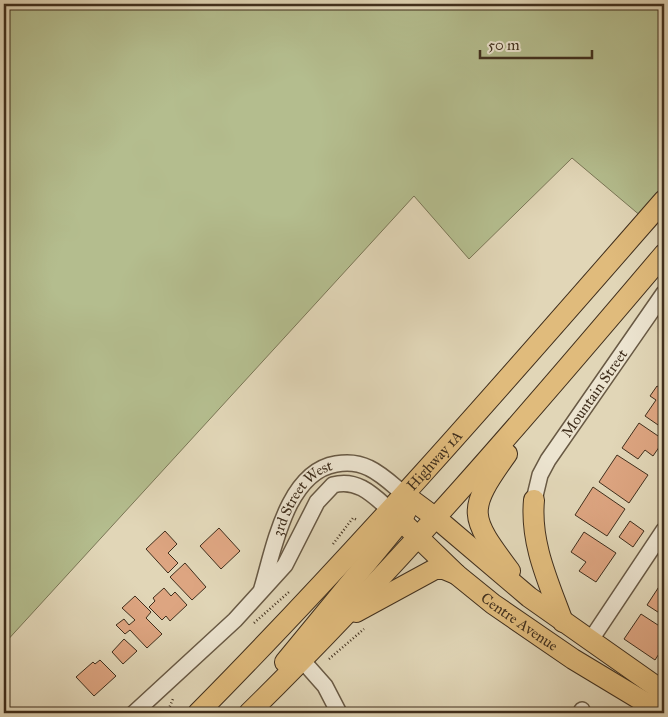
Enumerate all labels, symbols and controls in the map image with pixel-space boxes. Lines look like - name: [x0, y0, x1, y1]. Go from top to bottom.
- scale bar: [480, 28, 593, 60]
- text: 50 m: [488, 36, 520, 54]
- street label: Mountain Street: [557, 345, 632, 441]
- street label: Highway 1A: [403, 427, 466, 494]
- street label: 3rd Street West: [268, 456, 335, 539]
- street label: Centre Avenue: [477, 589, 561, 655]

